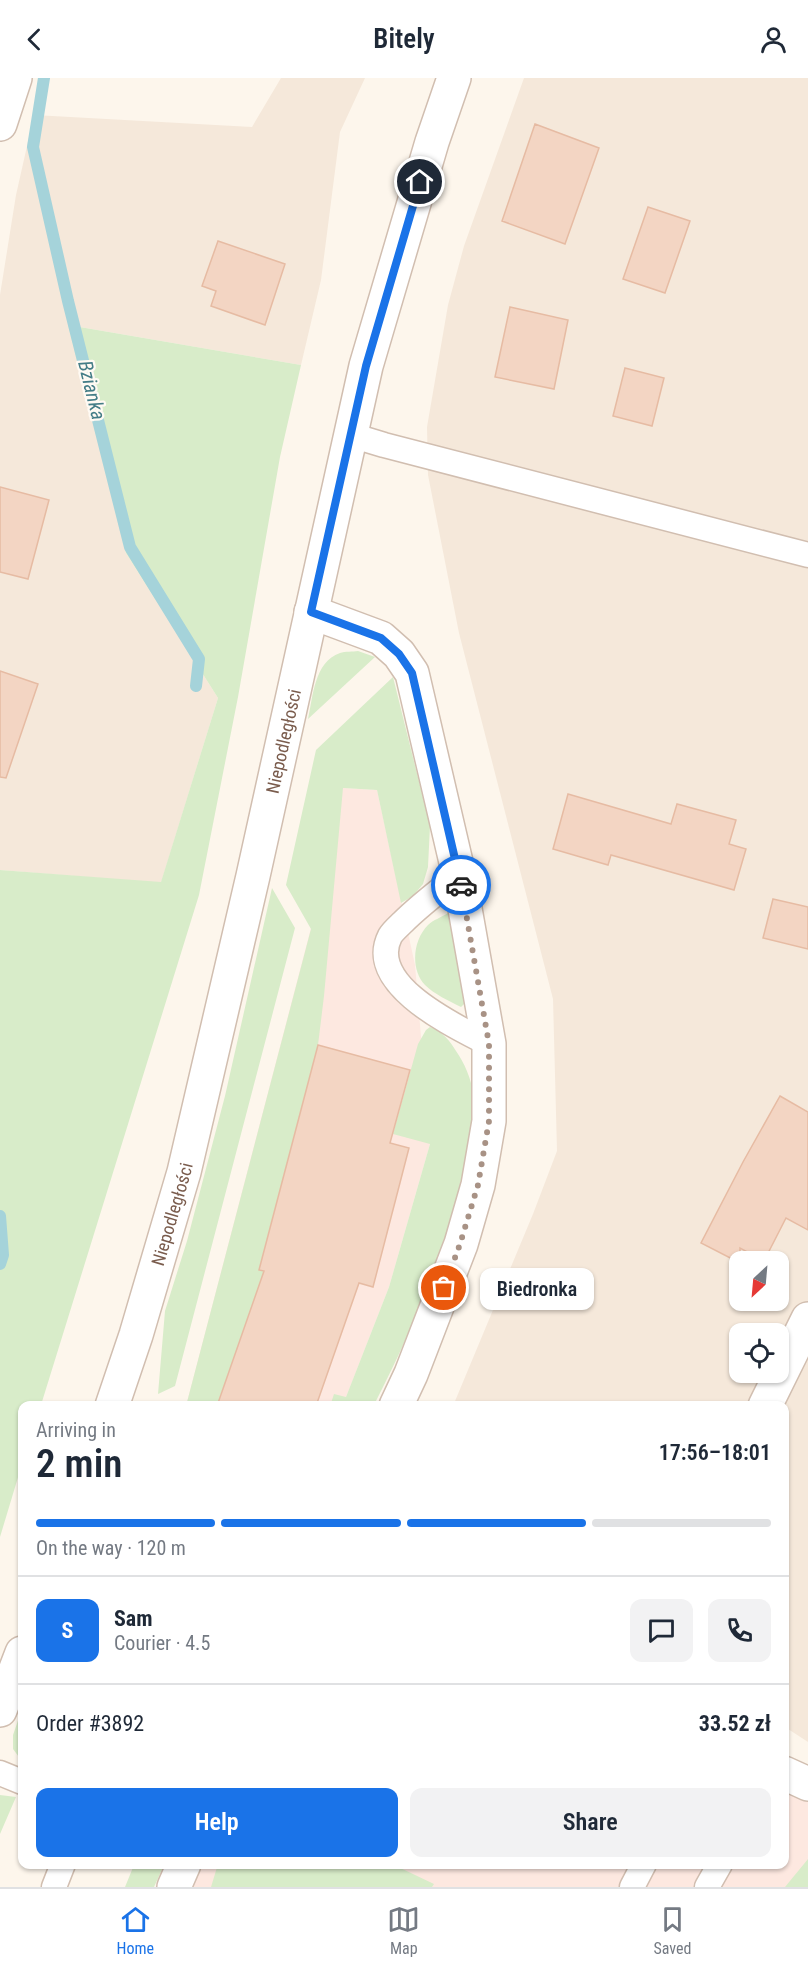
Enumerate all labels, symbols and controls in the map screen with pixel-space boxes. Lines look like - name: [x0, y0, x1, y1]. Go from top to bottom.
- icon: back: [18, 23, 51, 56]
- text: Bitely: [373, 23, 435, 55]
- icon: person: [757, 23, 790, 56]
- pin: [394, 156, 445, 207]
- icon: home: [403, 165, 436, 198]
- water label: Bzianka: [73, 358, 111, 422]
- street label: Niepodległości: [261, 687, 305, 795]
- courier: [431, 855, 491, 915]
- icon: car: [445, 869, 478, 902]
- street label: Niepodległości: [147, 1161, 196, 1268]
- north arrow: [729, 1251, 789, 1311]
- map controls: [729, 1251, 789, 1383]
- pin: [418, 1262, 469, 1313]
- callout: Biedronka: [480, 1267, 594, 1309]
- icon: bag: [427, 1271, 460, 1304]
- text: Biedronka: [497, 1277, 577, 1301]
- button: locate: [729, 1323, 789, 1383]
- text: Arriving in: [36, 1418, 116, 1442]
- text: 17:56–18:01: [659, 1440, 771, 1465]
- text: 2 min: [36, 1441, 122, 1487]
- text: On the way · 120 m: [36, 1536, 186, 1560]
- button: chat: [630, 1599, 693, 1662]
- button: phone: [708, 1599, 771, 1662]
- text: Sam: [114, 1606, 153, 1631]
- text: S: [62, 1618, 73, 1643]
- text: Courier · 4.5: [114, 1631, 210, 1655]
- text: Order #3892: [36, 1711, 144, 1736]
- text: 33.52 zł: [699, 1711, 771, 1736]
- button: Help: [36, 1788, 398, 1857]
- button: Share: [410, 1788, 771, 1857]
- tab: Home: [117, 1903, 154, 1958]
- tab: Map: [387, 1903, 420, 1958]
- tab: Saved: [653, 1903, 691, 1958]

